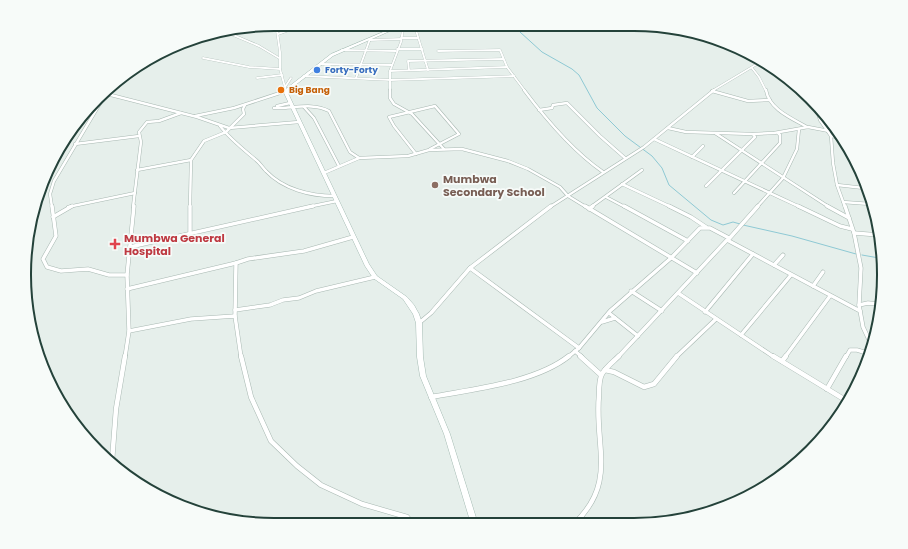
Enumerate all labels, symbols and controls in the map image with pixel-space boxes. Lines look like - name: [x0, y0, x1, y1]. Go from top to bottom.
- place label: Forty-Forty: [325, 64, 378, 76]
- marker: Forty-Forty: [312, 65, 322, 75]
- place label: Big Bang: [289, 84, 330, 96]
- marker: Big Bang: [276, 85, 286, 95]
- place label: Mumbwa Secondary School: [443, 171, 545, 200]
- marker: Mumbwa Secondary School: [430, 180, 440, 190]
- place label: Mumbwa General Hospital: [124, 230, 225, 259]
- marker: Mumbwa General Hospital: [109, 238, 121, 250]

